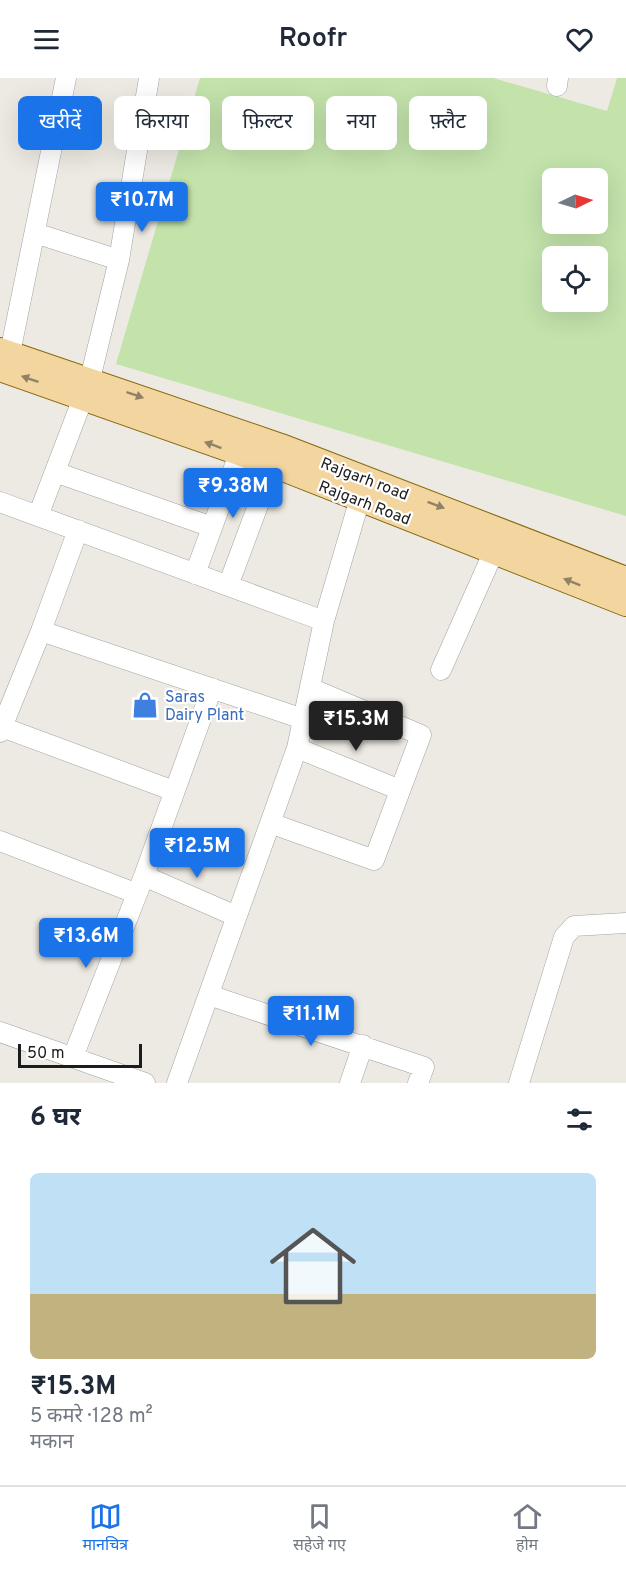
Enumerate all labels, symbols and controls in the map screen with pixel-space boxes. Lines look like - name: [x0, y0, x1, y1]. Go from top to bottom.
- text: Roofr: [279, 22, 347, 56]
- icon: menu: [30, 23, 63, 56]
- icon: heart: [563, 23, 596, 56]
- chip: खरीदें: [18, 96, 102, 150]
- chip: किराया: [114, 96, 210, 150]
- chip: फ़िल्टर: [222, 96, 314, 150]
- chip: नया: [326, 96, 397, 150]
- chip: फ़्लैट: [409, 96, 487, 150]
- north arrow: [542, 168, 608, 234]
- map controls: [542, 168, 608, 312]
- pin: ₹10.7M: [93, 182, 191, 233]
- text: ₹10.7M: [110, 188, 174, 214]
- button: locate: [542, 246, 608, 312]
- one-way arrow: [21, 374, 39, 384]
- one-way arrow: [126, 390, 144, 400]
- one-way arrow: [204, 439, 222, 449]
- street label: Rajgarh road: [317, 454, 411, 506]
- pin: ₹9.38M: [184, 468, 282, 519]
- text: ₹9.38M: [198, 474, 268, 500]
- street label: Rajgarh Road: [315, 477, 413, 531]
- one-way arrow: [428, 500, 446, 510]
- one-way arrow: [562, 577, 580, 587]
- place label: Saras Dairy Plant: [165, 688, 244, 726]
- shop icon: Saras Dairy Plant: [130, 690, 160, 720]
- pin: ₹15.3M: [307, 701, 405, 752]
- text: ₹15.3M: [323, 707, 389, 733]
- pin: ₹12.5M: [148, 828, 246, 879]
- text: ₹12.5M: [164, 834, 230, 860]
- pin: ₹13.6M: [37, 918, 135, 969]
- text: ₹13.6M: [53, 924, 119, 950]
- pin: ₹11.1M: [262, 996, 360, 1047]
- text: ₹11.1M: [282, 1002, 340, 1028]
- scale bar: [18, 1041, 142, 1068]
- text: 50 m: [27, 1044, 65, 1064]
- text: 6 घर: [30, 1102, 81, 1135]
- icon: filters: [563, 1103, 596, 1136]
- icon: home: [259, 1212, 367, 1320]
- text: ₹15.3M: [30, 1371, 116, 1404]
- text: 5 कमरे · 128 m²: [30, 1404, 153, 1430]
- text: मकान: [30, 1430, 74, 1456]
- tab: मानचित्र: [82, 1500, 128, 1557]
- tab: सहेजे गए: [293, 1500, 346, 1557]
- tab: होम: [511, 1500, 544, 1557]

